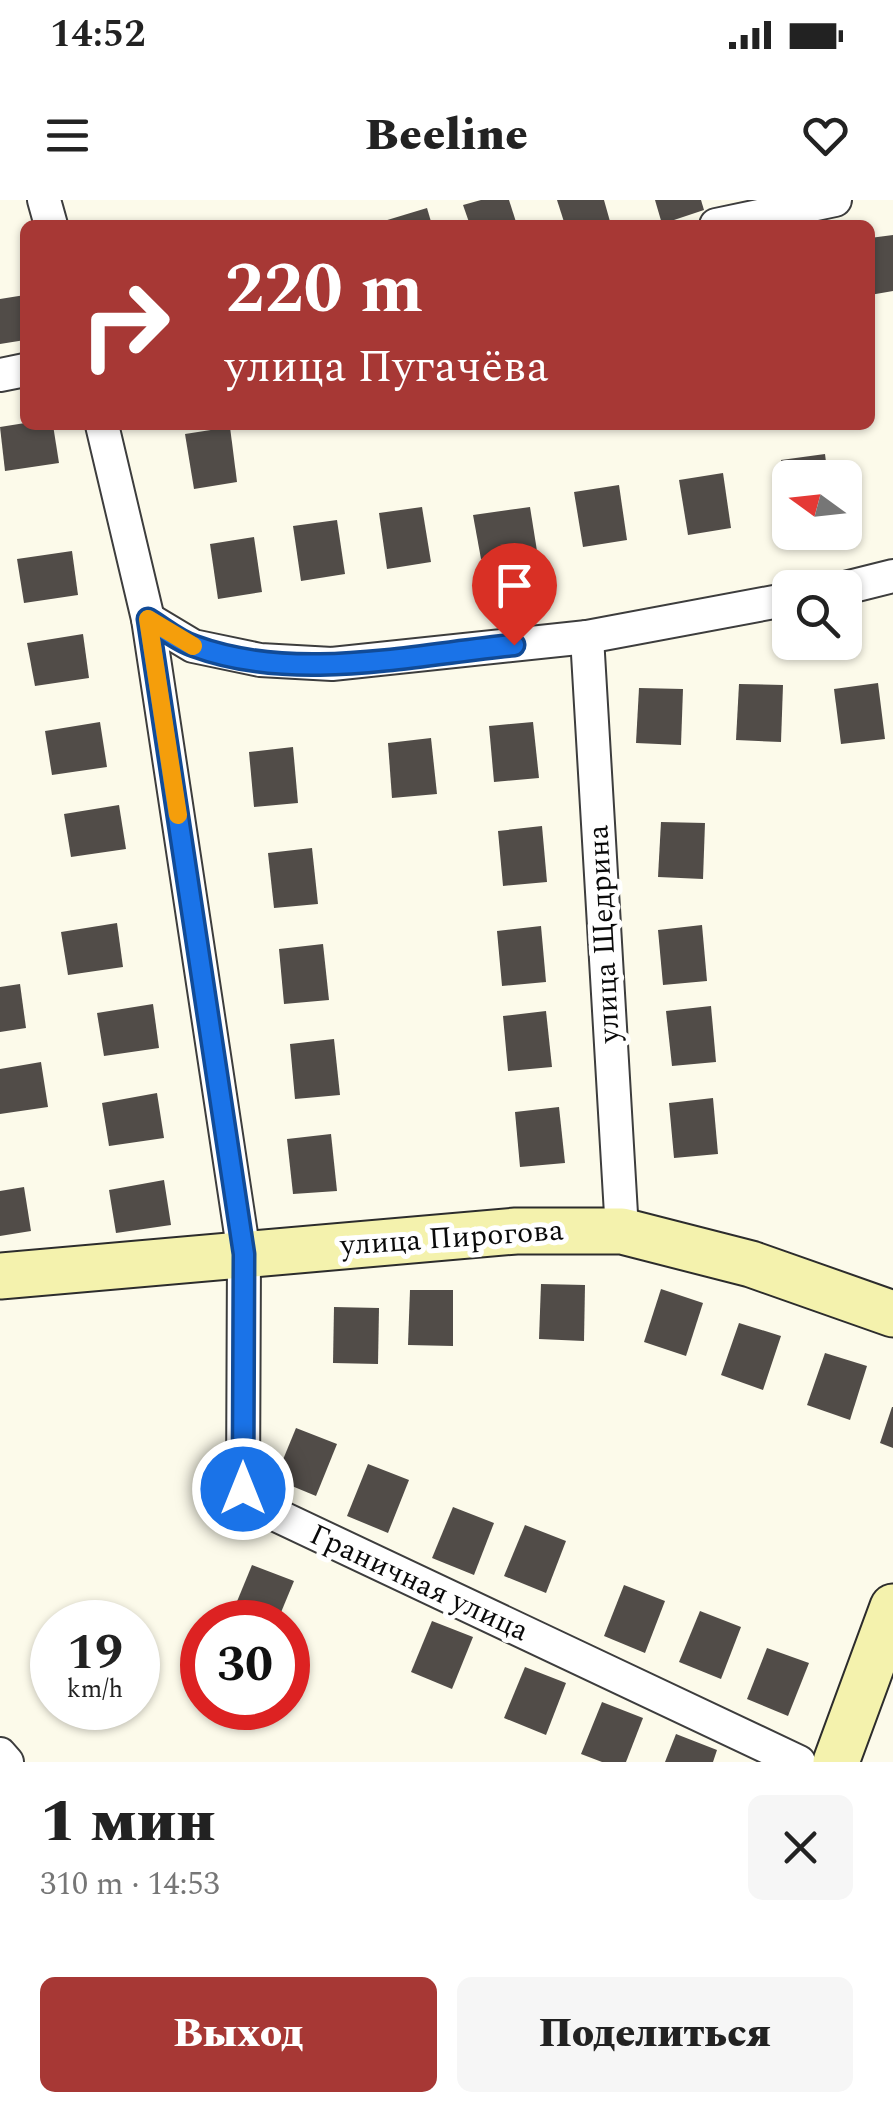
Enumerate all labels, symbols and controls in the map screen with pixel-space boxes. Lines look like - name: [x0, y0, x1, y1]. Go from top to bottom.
- text: 14:52: [50, 6, 145, 64]
- text: Beeline: [365, 101, 528, 170]
- icon: menu: [40, 108, 95, 163]
- icon: heart: [798, 108, 853, 163]
- text: 220 m: [225, 237, 423, 343]
- icon: right: [60, 260, 190, 390]
- text: улица Пугачёва: [225, 333, 549, 402]
- north arrow: [772, 460, 862, 550]
- map controls: [772, 460, 862, 660]
- pin: [472, 543, 557, 646]
- icon: arrive: [487, 558, 542, 613]
- button: search: [772, 570, 862, 660]
- street label: улица Щедрина: [575, 823, 633, 1045]
- street label: улица Пирогова: [338, 1207, 565, 1269]
- position arrow: [191, 1437, 295, 1541]
- street label: Граничная улица: [302, 1512, 537, 1654]
- speed limit sign: 30: [180, 1600, 310, 1730]
- text: 19: [67, 1615, 123, 1691]
- text: km/h: [67, 1671, 123, 1709]
- text: 1 мин: [40, 1776, 216, 1868]
- button: close: [748, 1795, 853, 1900]
- text: 310 m · 14:53: [40, 1860, 220, 1909]
- button: Выход: [40, 1977, 437, 2092]
- button: Поделиться: [457, 1977, 853, 2092]

